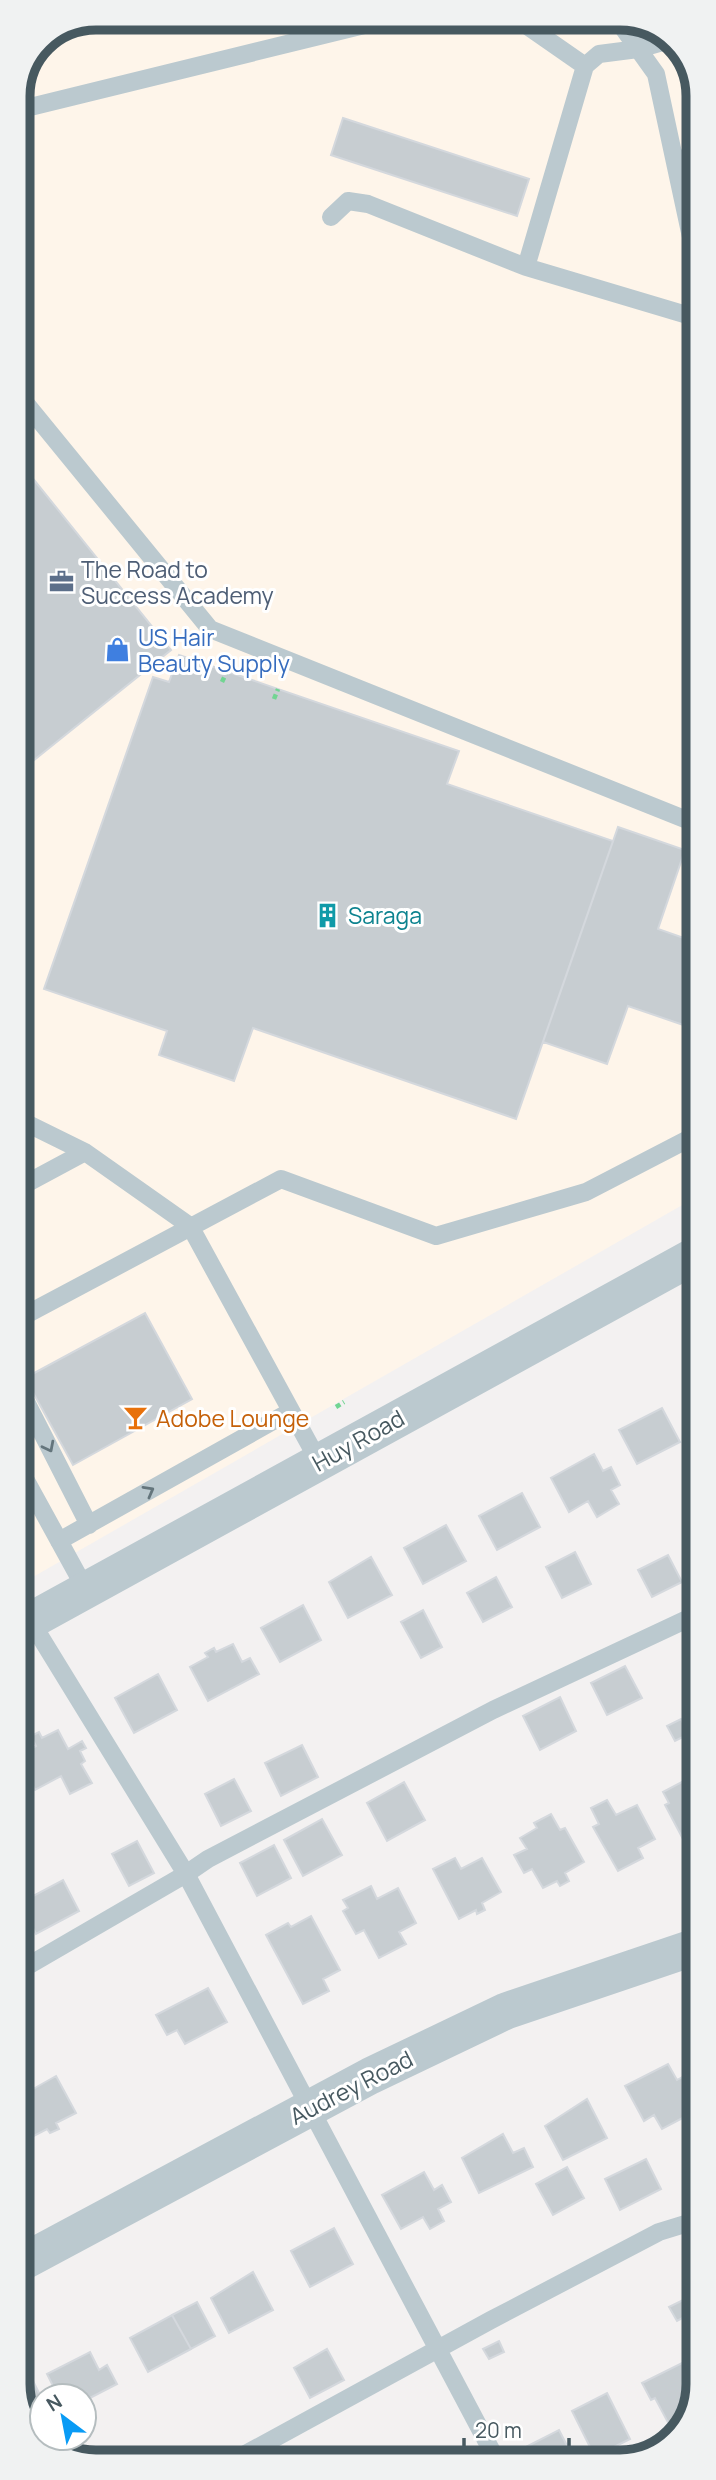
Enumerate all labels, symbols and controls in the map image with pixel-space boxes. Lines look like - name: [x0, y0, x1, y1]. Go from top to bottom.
- place label: The Road to Success Academy: [81, 553, 274, 611]
- office icon: The Road to Success Academy: [47, 568, 75, 596]
- place label: US Hair Beauty Supply: [138, 621, 290, 679]
- shop icon: US Hair Beauty Supply: [104, 636, 132, 664]
- place label: Saraga: [348, 899, 422, 931]
- building icon: Saraga: [314, 901, 342, 929]
- place label: Adobe Lounge: [156, 1402, 309, 1434]
- street label: Huy Road: [306, 1402, 410, 1478]
- bar icon: Adobe Lounge: [122, 1404, 150, 1432]
- one-way arrow: [41, 1439, 55, 1452]
- one-way arrow: [141, 1486, 154, 1499]
- street label: Audrey Road: [284, 2042, 418, 2132]
- north arrow: [28, 2382, 98, 2452]
- text: N: [41, 2388, 67, 2417]
- scale bar: [464, 2406, 569, 2450]
- text: 20 m: [475, 2416, 522, 2444]

